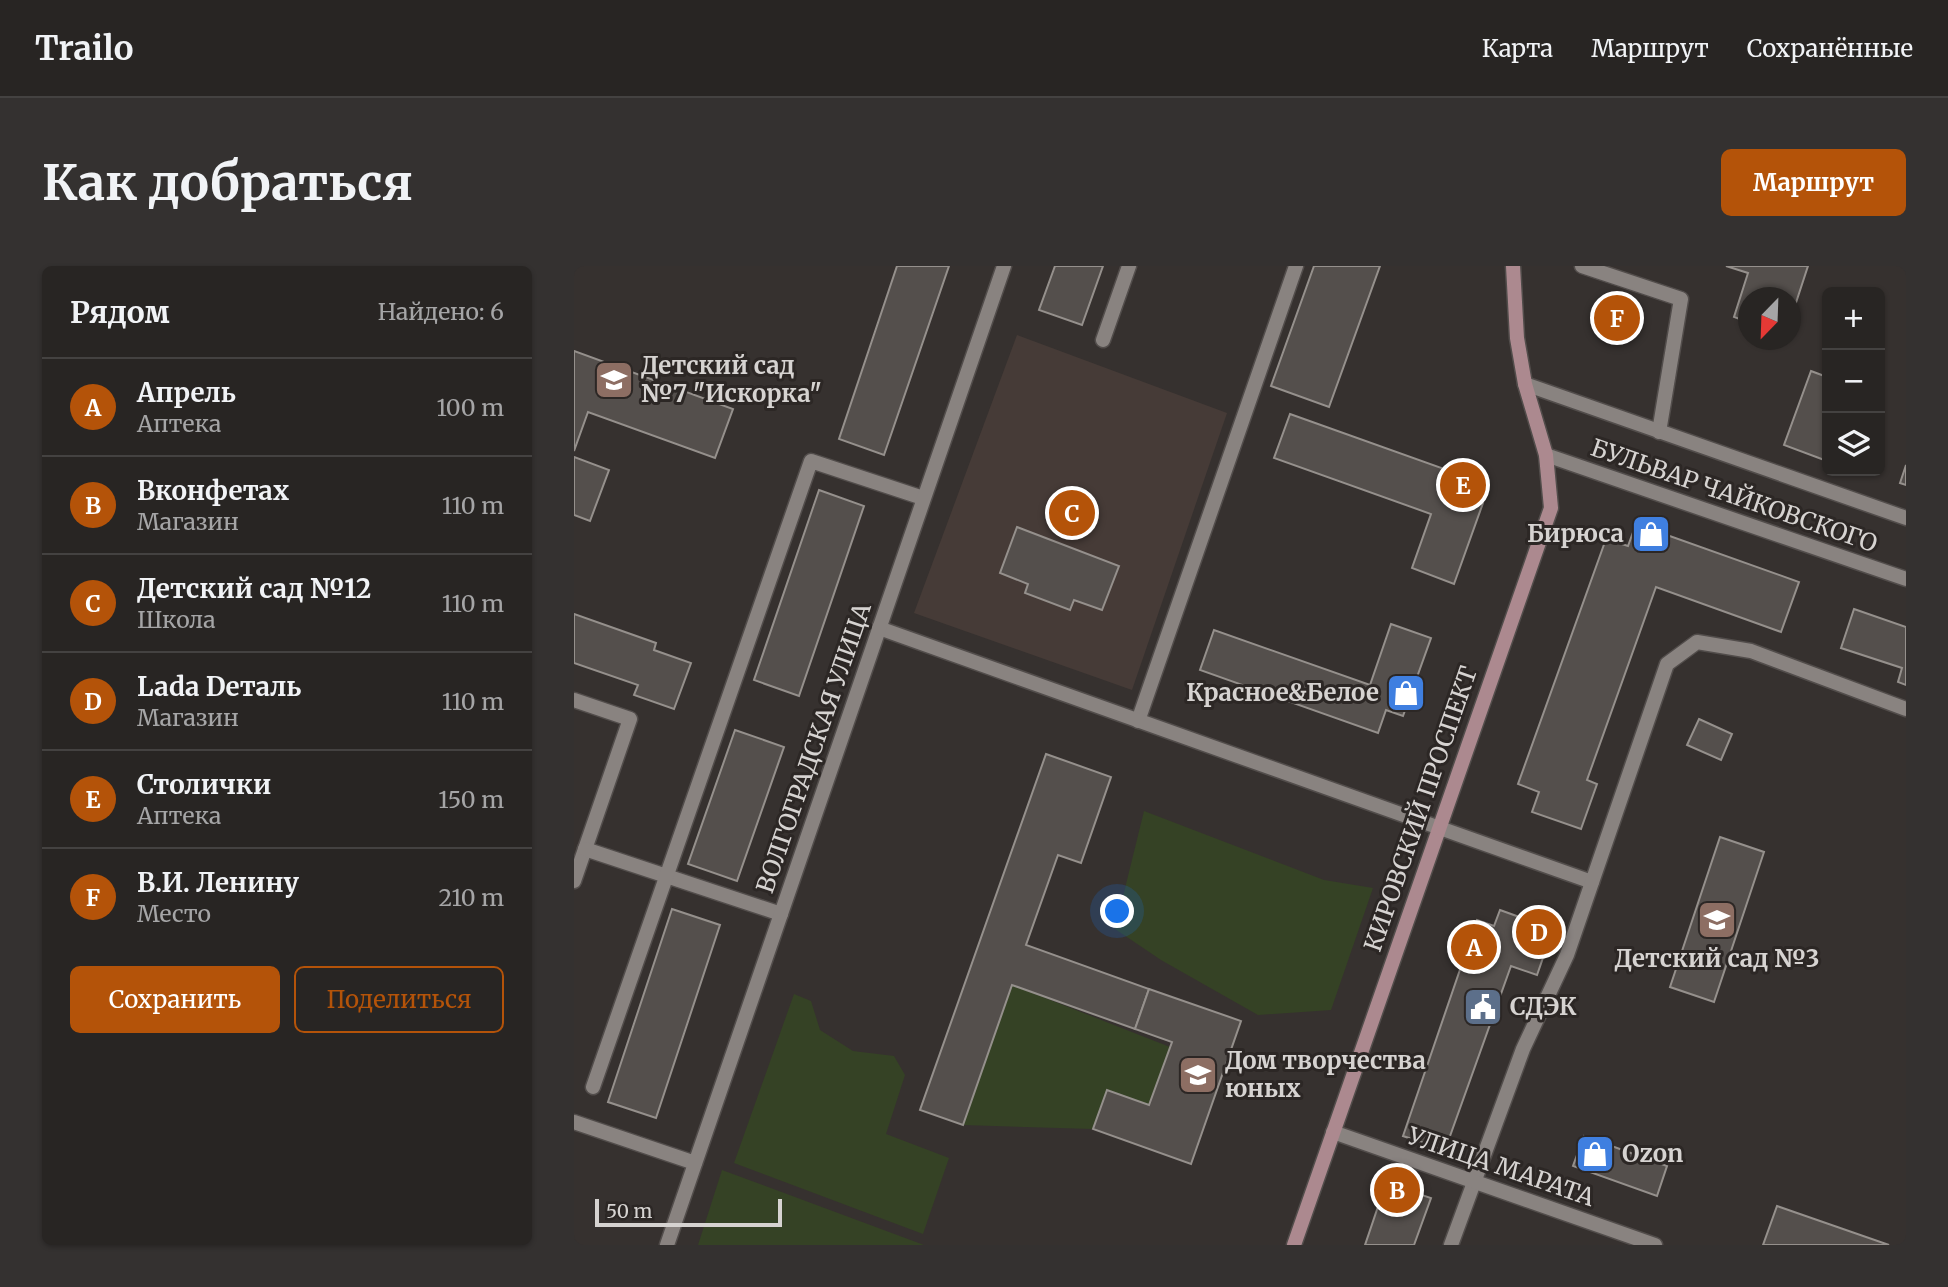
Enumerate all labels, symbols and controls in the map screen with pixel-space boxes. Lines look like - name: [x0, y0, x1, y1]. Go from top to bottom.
- text: Trailo: [35, 28, 133, 69]
- text: Карта: [1482, 33, 1553, 64]
- text: Маршрут: [1591, 33, 1709, 64]
- text: Сохранённые: [1747, 33, 1913, 64]
- button: Маршрут: [1721, 149, 1906, 216]
- text: Как добраться: [42, 152, 413, 213]
- north arrow: [1738, 287, 1801, 350]
- map controls: [1822, 287, 1885, 476]
- button: +: [1822, 287, 1885, 350]
- pin: F: [1594, 292, 1640, 344]
- text: Рядом: [70, 293, 170, 331]
- text: Найдено: 6: [378, 297, 504, 326]
- place label: Детский cад №7 "Искорка": [641, 350, 822, 409]
- button: −: [1822, 350, 1885, 413]
- school or university icon: Детский cад №7 "Искорка": [593, 359, 635, 401]
- text: Апрель: [137, 376, 236, 409]
- text: A: [85, 393, 101, 422]
- text: 100 m: [436, 393, 504, 422]
- text: Аптека: [137, 409, 221, 438]
- button: layers: [1822, 413, 1885, 476]
- street label: БУЛЬВАР ЧАЙКОВСКОГО: [1587, 432, 1882, 559]
- pin: E: [1440, 459, 1486, 511]
- text: Вконфетах: [137, 474, 289, 507]
- pin: C: [1049, 487, 1095, 539]
- text: B: [85, 491, 101, 520]
- text: 110 m: [442, 491, 504, 520]
- text: Магазин: [137, 507, 239, 536]
- shop icon: Бирюса: [1630, 513, 1672, 555]
- place label: Бирюса: [1527, 518, 1624, 549]
- text: Детский cад №12: [137, 572, 371, 605]
- text: C: [85, 589, 101, 618]
- text: 110 m: [442, 589, 504, 618]
- street label: ВОЛГОГРАДСКАЯ УЛИЦА: [749, 598, 878, 897]
- text: Школа: [137, 605, 216, 634]
- street label: КИРОВСКИЙ ПРОСПЕКТ: [1357, 662, 1484, 956]
- text: Lada Dеталь: [137, 670, 301, 703]
- shop icon: Красное&Белое: [1385, 672, 1427, 714]
- place label: Красное&Белое: [1186, 677, 1379, 708]
- text: D: [84, 687, 102, 716]
- text: 110 m: [442, 687, 504, 716]
- text: Магазин: [137, 703, 239, 732]
- text: Столички: [137, 768, 271, 801]
- text: E: [85, 785, 101, 814]
- text: 150 m: [438, 785, 504, 814]
- text: Аптека: [137, 801, 221, 830]
- text: В.И. Ленину: [137, 866, 299, 899]
- text: F: [86, 883, 100, 912]
- text: 210 m: [439, 883, 504, 912]
- your location: [1100, 894, 1134, 928]
- text: Место: [137, 899, 211, 928]
- school or university icon: Детский cад №3: [1696, 899, 1738, 941]
- pin: D: [1516, 906, 1562, 958]
- pin: A: [1451, 921, 1497, 973]
- place label: Детский cад №3: [1615, 943, 1819, 974]
- button: Сохранить: [70, 966, 280, 1033]
- button: Поделиться: [294, 966, 504, 1033]
- public building icon: СДЭК: [1462, 986, 1504, 1028]
- place label: СДЭК: [1510, 991, 1577, 1022]
- place label: Дом творчества юных: [1225, 1045, 1426, 1104]
- school or university icon: Дом творчества юных: [1177, 1054, 1219, 1096]
- street label: УЛИЦА МАРАТА: [1403, 1120, 1600, 1213]
- shop icon: Ozon: [1574, 1133, 1616, 1175]
- place label: Ozon: [1622, 1138, 1683, 1169]
- pin: B: [1374, 1164, 1420, 1216]
- scale bar: [595, 1196, 782, 1228]
- text: 50 m: [606, 1199, 652, 1223]

